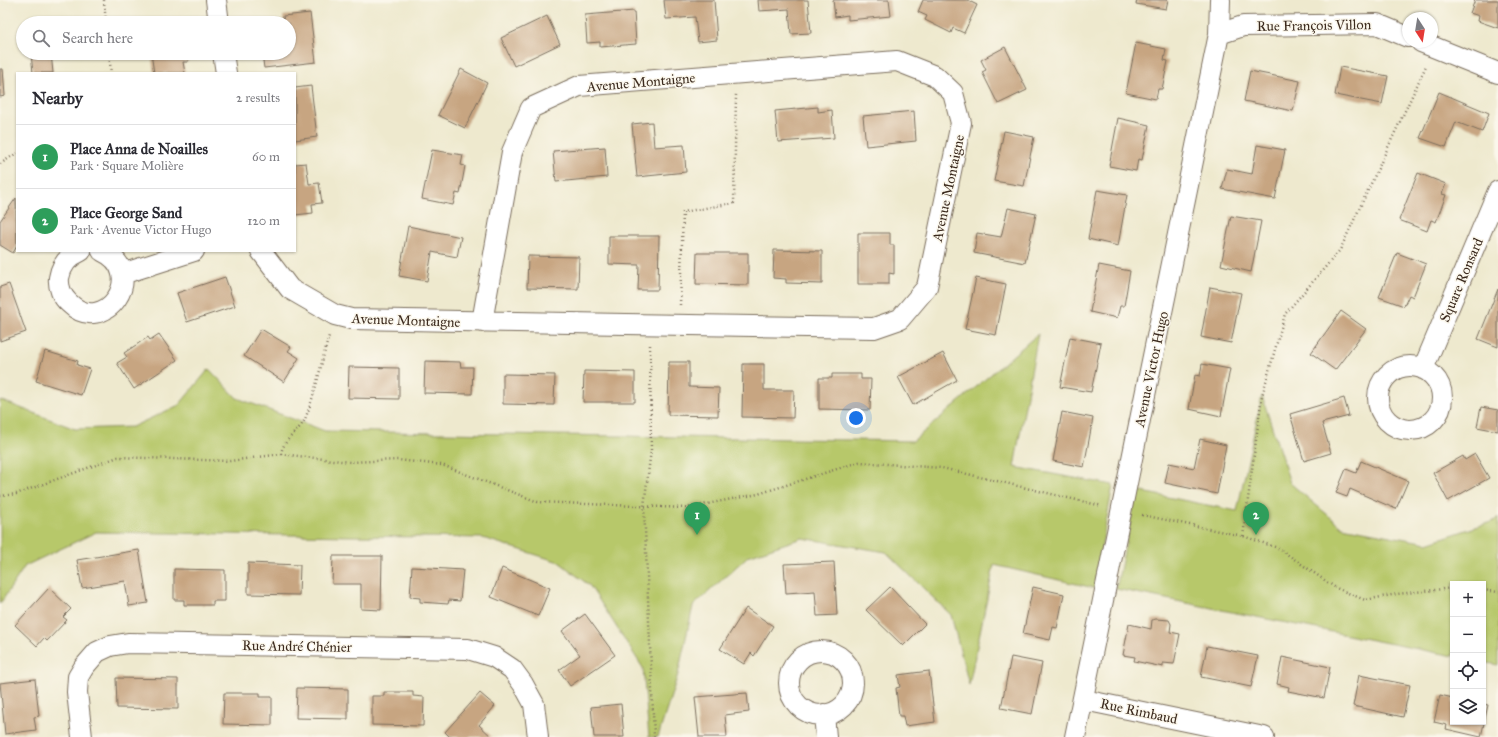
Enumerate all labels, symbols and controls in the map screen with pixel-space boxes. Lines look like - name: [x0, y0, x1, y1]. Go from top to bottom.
- north arrow: [1402, 12, 1438, 48]
- search box: [16, 16, 296, 60]
- street label: Rue François Villon: [1257, 16, 1372, 35]
- icon: search: [30, 27, 52, 49]
- text: Search here: [62, 29, 133, 47]
- street label: Avenue Montaigne: [585, 69, 696, 96]
- text: Nearby: [32, 88, 83, 109]
- text: 2 results: [236, 90, 280, 106]
- street label: Avenue Montaigne: [929, 133, 968, 244]
- text: Place Anna de Noailles: [70, 140, 208, 158]
- text: 1: [42, 149, 48, 165]
- text: 60 m: [252, 149, 280, 165]
- text: Park · Square Molière: [70, 158, 184, 174]
- text: Place George Sand: [70, 204, 182, 222]
- text: 2: [42, 213, 48, 229]
- text: 120 m: [247, 213, 280, 229]
- text: Park · Avenue Victor Hugo: [70, 222, 211, 238]
- street label: Square Ronsard: [1436, 236, 1488, 325]
- street label: Avenue Montaigne: [350, 310, 461, 331]
- street label: Avenue Victor Hugo: [1131, 310, 1172, 430]
- your location: [846, 408, 866, 428]
- pin: 1: [684, 502, 710, 535]
- pin: 2: [1243, 502, 1269, 535]
- map controls: [1450, 581, 1486, 725]
- button: +: [1450, 581, 1486, 617]
- button: −: [1450, 617, 1486, 653]
- street label: Rue André Chénier: [242, 637, 353, 656]
- button: locate: [1450, 653, 1486, 689]
- button: layers: [1450, 689, 1486, 725]
- street label: Rue Rimbaud: [1099, 695, 1179, 728]

